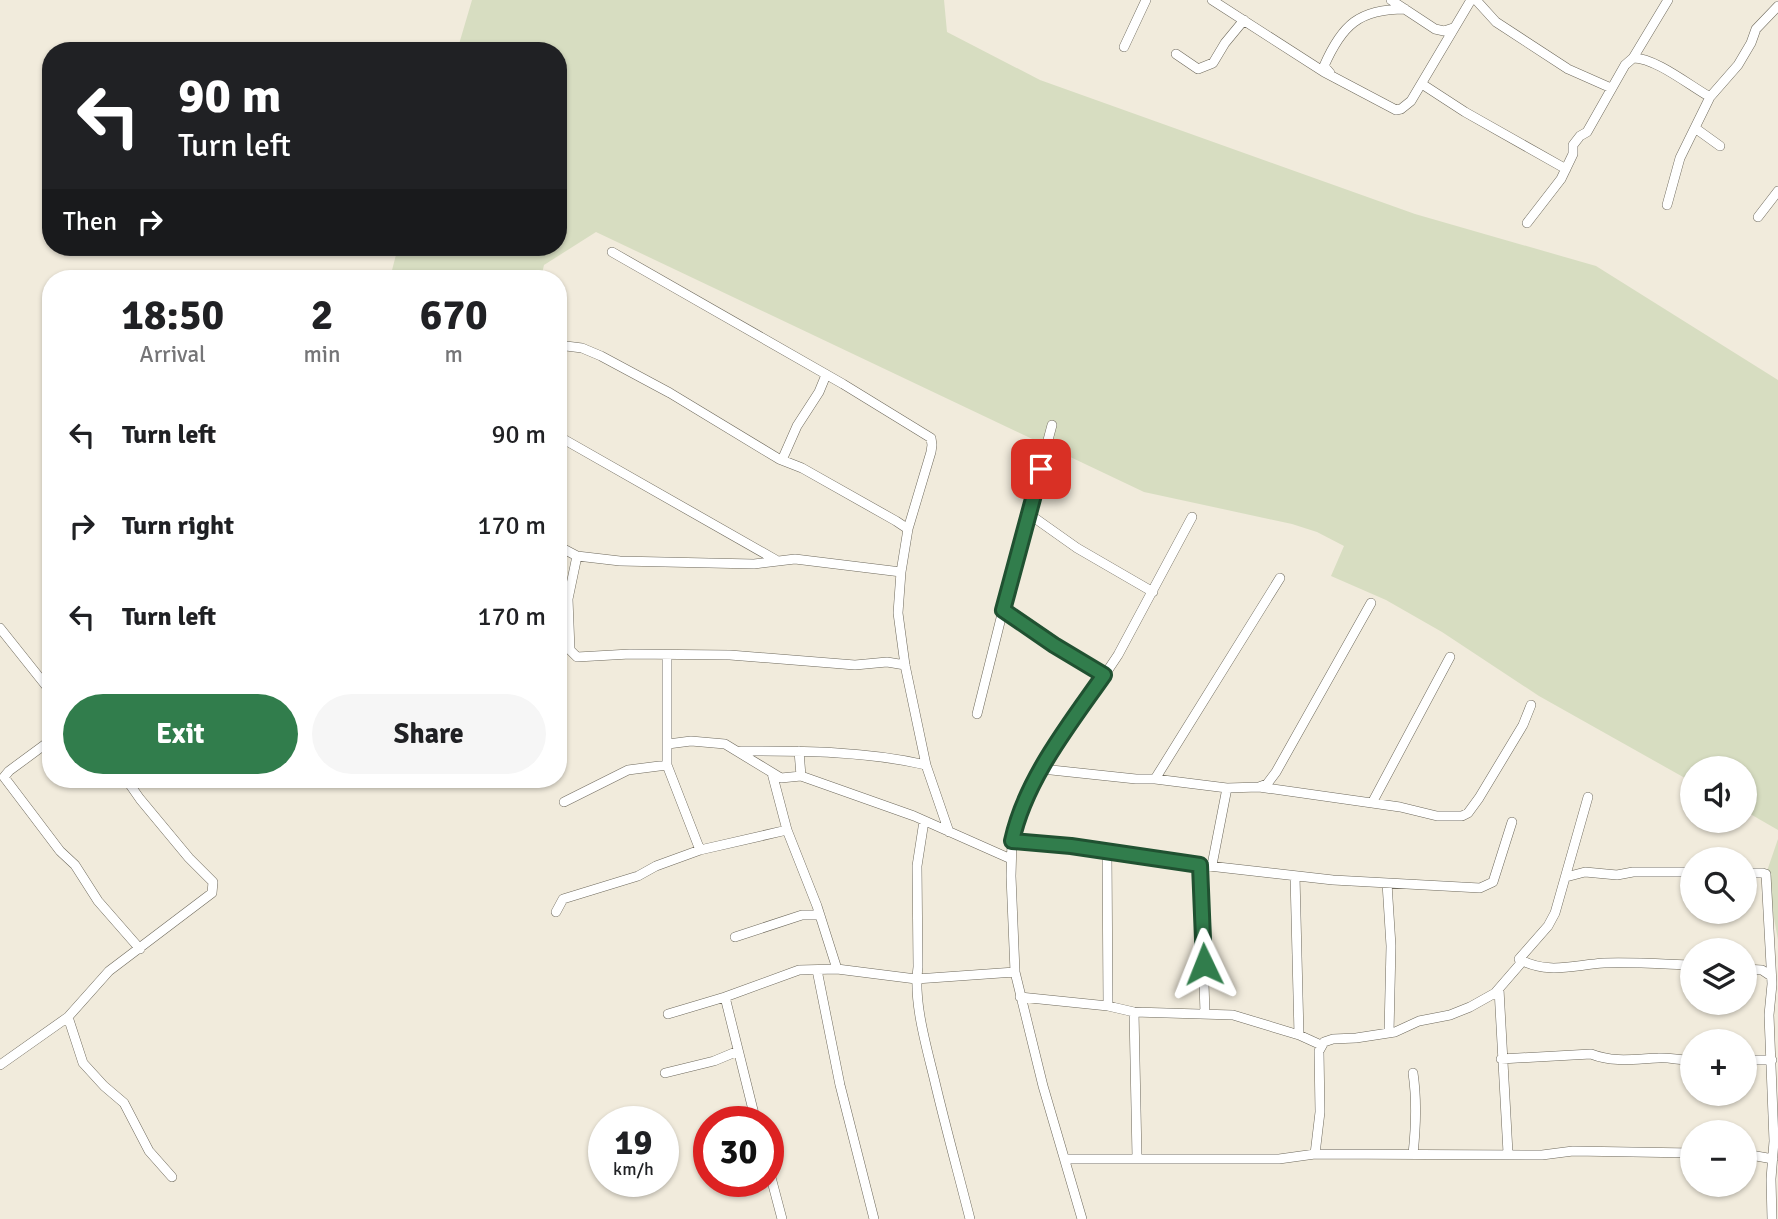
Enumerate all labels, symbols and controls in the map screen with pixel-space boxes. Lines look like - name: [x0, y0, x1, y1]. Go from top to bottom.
- text: 90 m: [178, 66, 281, 126]
- icon: left: [63, 70, 154, 161]
- text: Turn left: [178, 126, 291, 165]
- icon: right: [131, 203, 169, 241]
- text: Then: [63, 206, 117, 238]
- text: 18:50: [121, 290, 224, 341]
- text: 2: [311, 290, 333, 341]
- text: 670: [420, 290, 488, 341]
- text: Arrival: [140, 340, 206, 369]
- text: min: [303, 340, 341, 369]
- text: m: [445, 340, 463, 369]
- icon: left: [63, 416, 101, 454]
- text: Turn left: [122, 419, 216, 451]
- text: 90 m: [491, 419, 546, 451]
- pin: [1011, 439, 1071, 499]
- icon: arrive: [1022, 450, 1060, 488]
- icon: right: [63, 507, 101, 545]
- text: Turn right: [122, 510, 234, 542]
- text: 170 m: [477, 510, 546, 542]
- icon: left: [63, 598, 101, 636]
- text: Turn left: [122, 601, 216, 633]
- text: 170 m: [477, 601, 546, 633]
- button: Exit: [63, 694, 298, 774]
- button: Share: [312, 694, 546, 774]
- map controls: [1680, 756, 1757, 1197]
- button: sound: [1680, 756, 1757, 833]
- button: search: [1680, 847, 1757, 924]
- position arrow: [1167, 927, 1241, 1001]
- button: layers: [1680, 938, 1757, 1015]
- button: +: [1680, 1029, 1757, 1106]
- speed limit sign: 30: [693, 1106, 784, 1197]
- button: −: [1680, 1120, 1757, 1197]
- text: 19: [615, 1121, 652, 1164]
- text: km/h: [613, 1158, 654, 1180]

